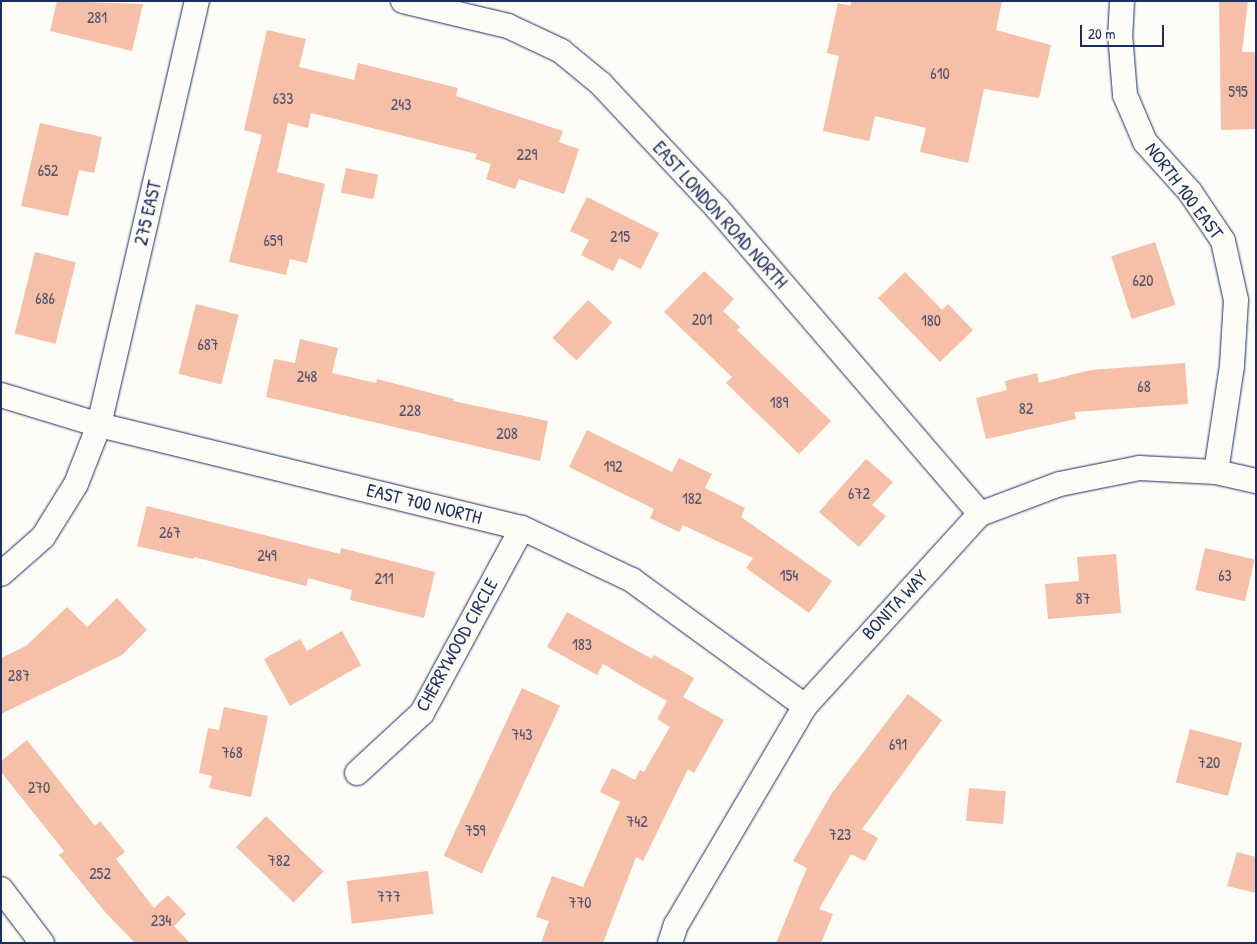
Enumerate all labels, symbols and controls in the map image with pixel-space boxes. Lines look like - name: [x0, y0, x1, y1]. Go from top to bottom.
- house number: 281: [87, 7, 107, 27]
- scale bar: [1082, 15, 1166, 47]
- text: 20 m: [1088, 23, 1115, 44]
- house number: 610: [930, 63, 950, 83]
- house number: 595: [1228, 81, 1248, 101]
- house number: 633: [273, 88, 293, 108]
- house number: 243: [391, 94, 411, 114]
- street label: EAST LONDON ROAD NORTH: [648, 137, 792, 293]
- street label: NORTH 100 EAST: [1140, 138, 1228, 244]
- house number: 229: [517, 144, 537, 164]
- house number: 652: [38, 160, 58, 180]
- street label: 275 EAST: [129, 178, 167, 248]
- house number: 215: [610, 226, 630, 246]
- house number: 659: [263, 230, 283, 250]
- house number: 620: [1132, 270, 1154, 290]
- house number: 686: [35, 288, 55, 308]
- house number: 201: [692, 309, 712, 329]
- house number: 180: [921, 310, 941, 330]
- house number: 687: [197, 334, 219, 354]
- house number: 248: [297, 366, 317, 386]
- house number: 68: [1137, 376, 1151, 396]
- house number: 189: [770, 392, 788, 412]
- house number: 82: [1019, 398, 1033, 418]
- house number: 228: [399, 400, 421, 420]
- house number: 208: [496, 423, 518, 443]
- house number: 192: [603, 456, 623, 476]
- street label: EAST 700 NORTH: [364, 479, 484, 529]
- house number: 672: [848, 483, 870, 503]
- house number: 182: [682, 488, 702, 508]
- house number: 267: [159, 522, 181, 542]
- house number: 249: [257, 545, 277, 565]
- house number: 154: [780, 565, 798, 585]
- house number: 63: [1218, 565, 1232, 585]
- street label: BONITA WAY: [857, 566, 933, 644]
- house number: 211: [374, 568, 394, 588]
- street label: CHERRYWOOD CIRCLE: [411, 574, 503, 716]
- house number: 87: [1076, 588, 1090, 608]
- house number: 183: [572, 634, 592, 654]
- house number: 287: [8, 665, 30, 685]
- house number: 743: [511, 724, 533, 744]
- house number: 691: [889, 734, 907, 754]
- house number: 768: [221, 742, 243, 762]
- house number: 720: [1198, 752, 1220, 772]
- house number: 270: [28, 777, 50, 797]
- house number: 742: [626, 811, 648, 831]
- house number: 759: [465, 820, 485, 840]
- house number: 723: [829, 824, 851, 844]
- house number: 782: [268, 850, 290, 870]
- house number: 252: [89, 863, 111, 883]
- house number: 777: [377, 886, 401, 906]
- house number: 770: [568, 892, 592, 912]
- house number: 234: [151, 910, 171, 930]

